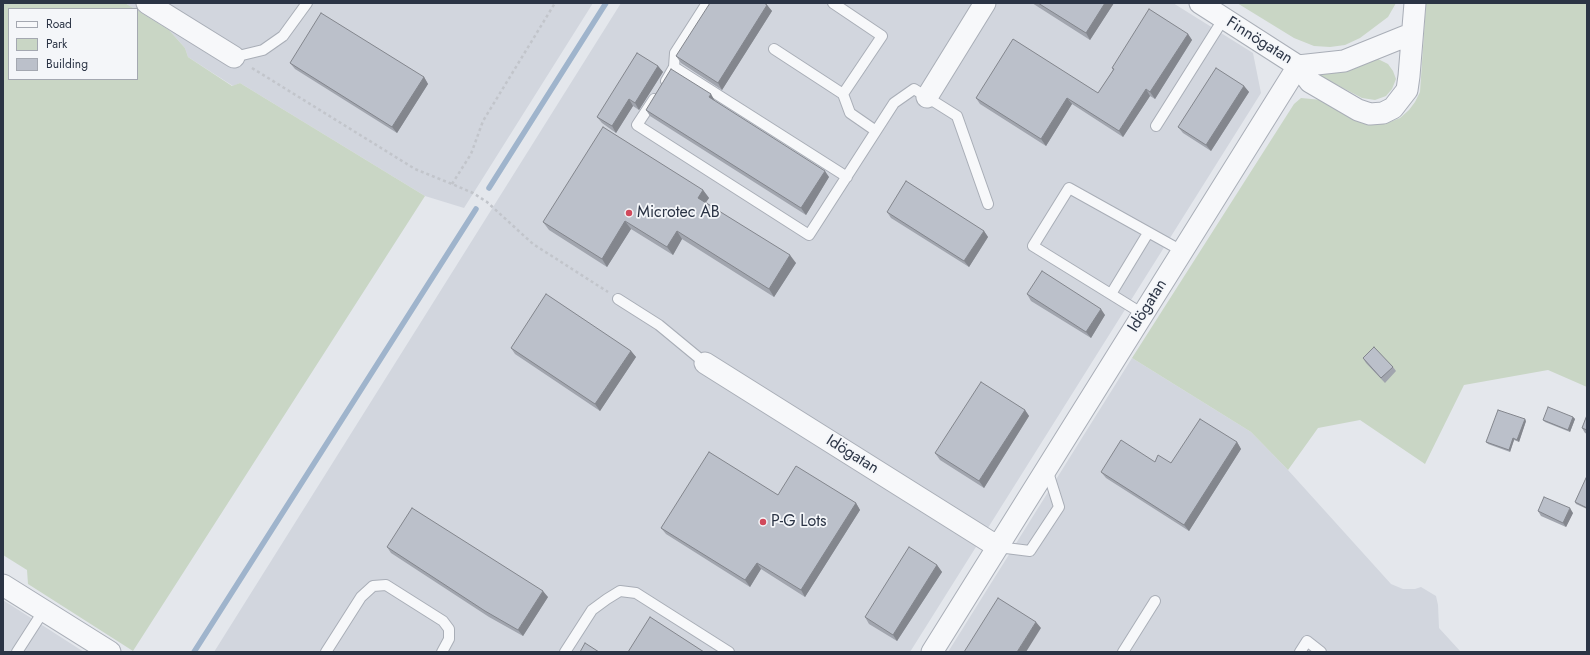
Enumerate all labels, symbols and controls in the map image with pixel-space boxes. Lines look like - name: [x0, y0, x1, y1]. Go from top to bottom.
- legend: [8, 8, 138, 80]
- street label: Finnögatan: [1222, 13, 1296, 69]
- text: Road: [46, 15, 72, 33]
- text: Park: [46, 35, 67, 53]
- text: Building: [46, 55, 88, 73]
- place label: Microtec AB: [637, 203, 720, 223]
- marker: Microtec AB: [624, 208, 634, 218]
- street label: Idögatan: [1124, 276, 1172, 336]
- street label: Idögatan: [822, 431, 882, 479]
- place label: P-G Lots: [771, 512, 827, 532]
- marker: P-G Lots: [758, 517, 768, 527]

